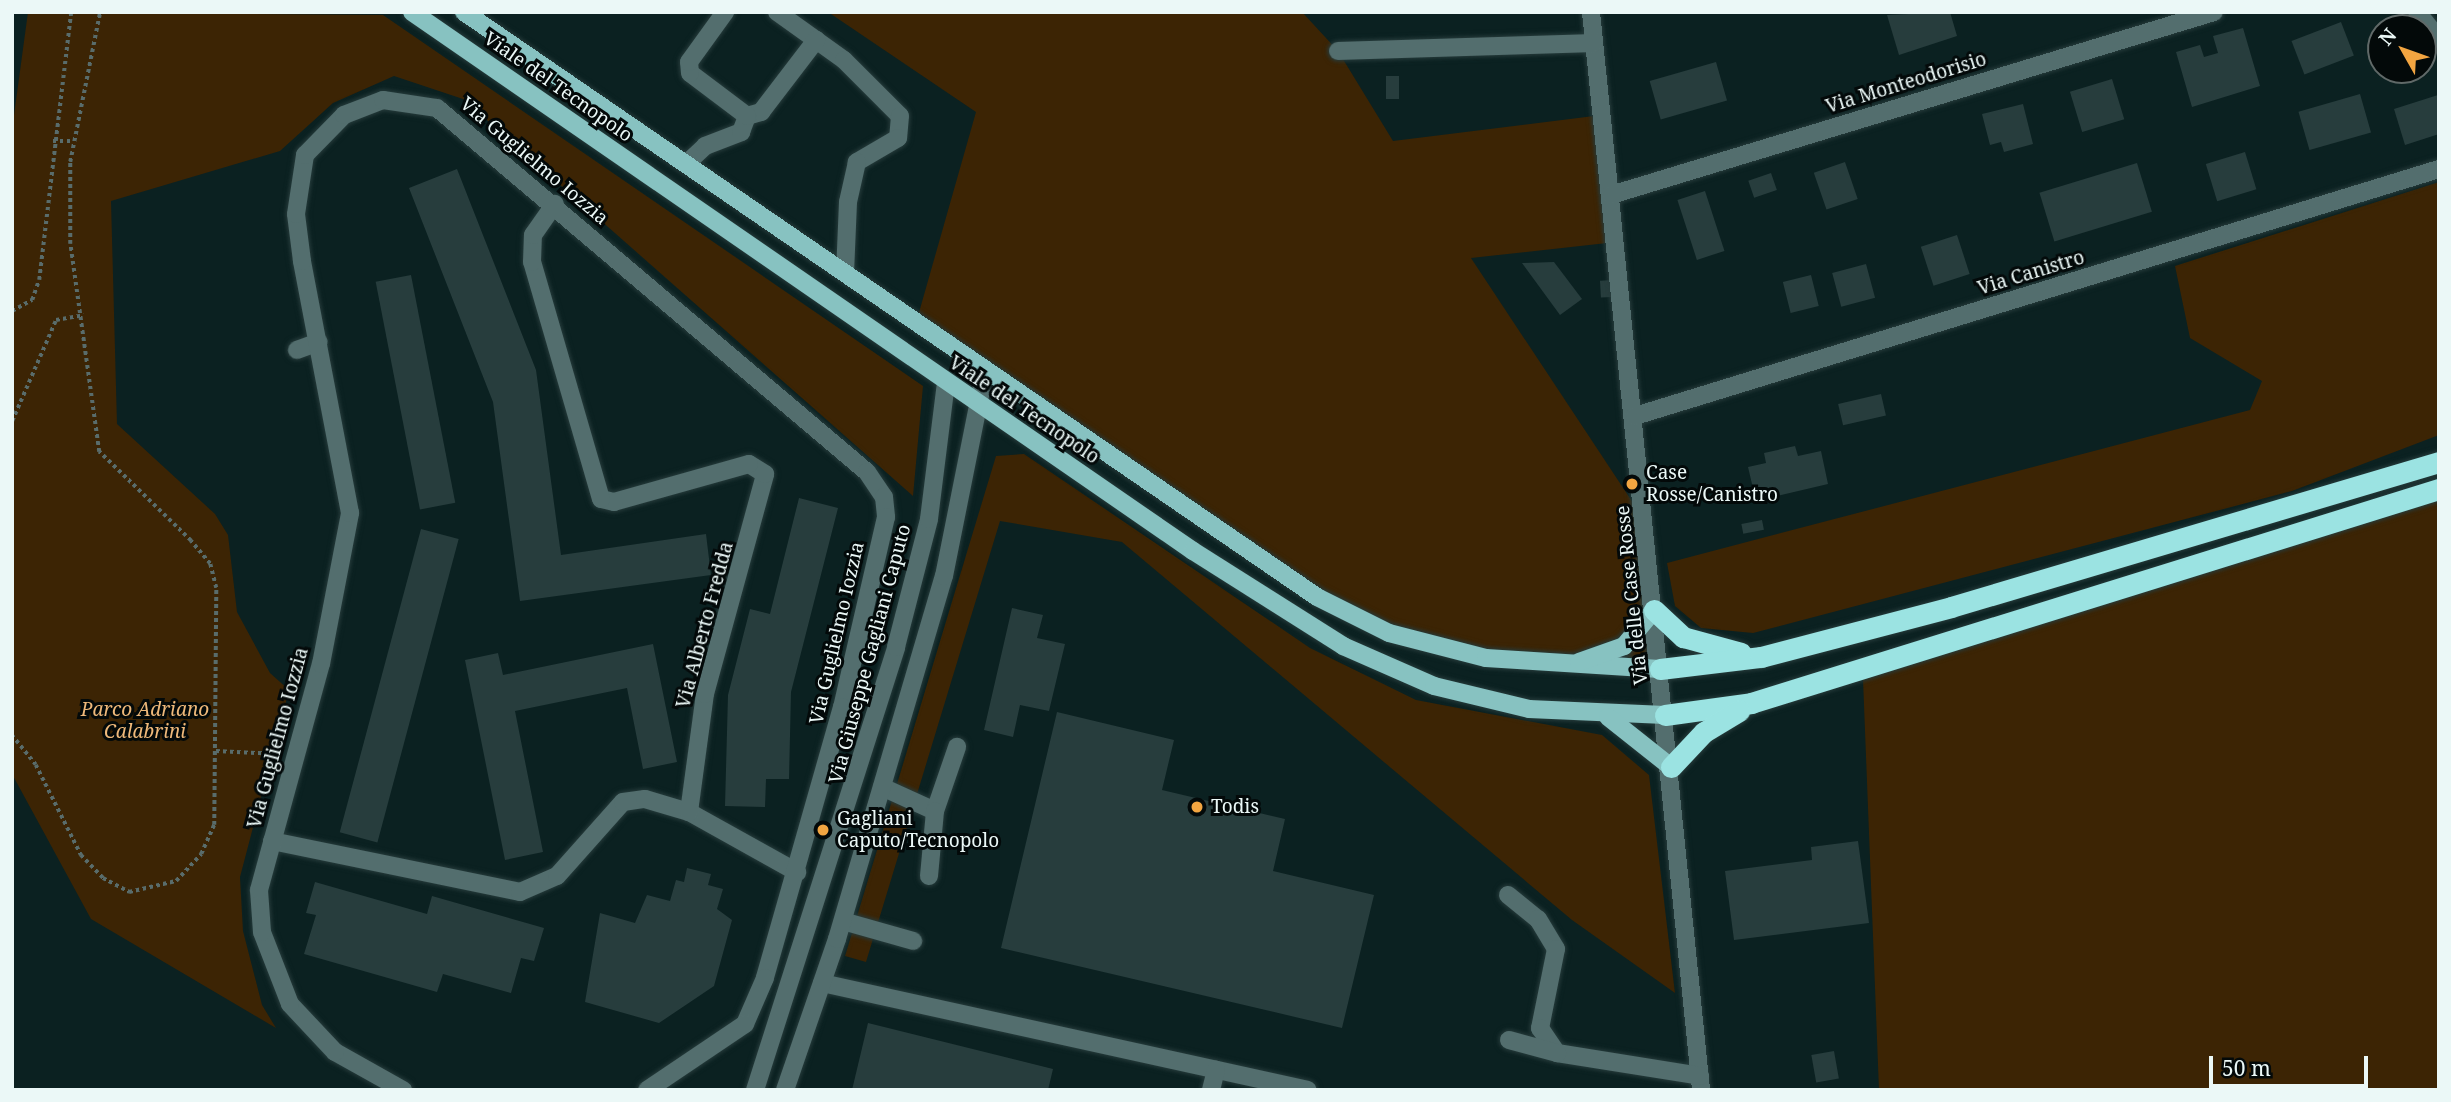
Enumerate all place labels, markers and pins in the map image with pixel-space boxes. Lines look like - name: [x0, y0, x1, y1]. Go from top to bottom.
- place label: Case Rosse/Canistro: [1646, 462, 1778, 506]
- marker: Case Rosse/Canistro: [1624, 476, 1640, 492]
- place label: Todis: [1211, 796, 1259, 818]
- marker: Todis: [1189, 799, 1205, 815]
- place label: Gagliani Caputo/Tecnopolo: [837, 808, 999, 852]
- marker: Gagliani Caputo/Tecnopolo: [815, 822, 831, 838]

